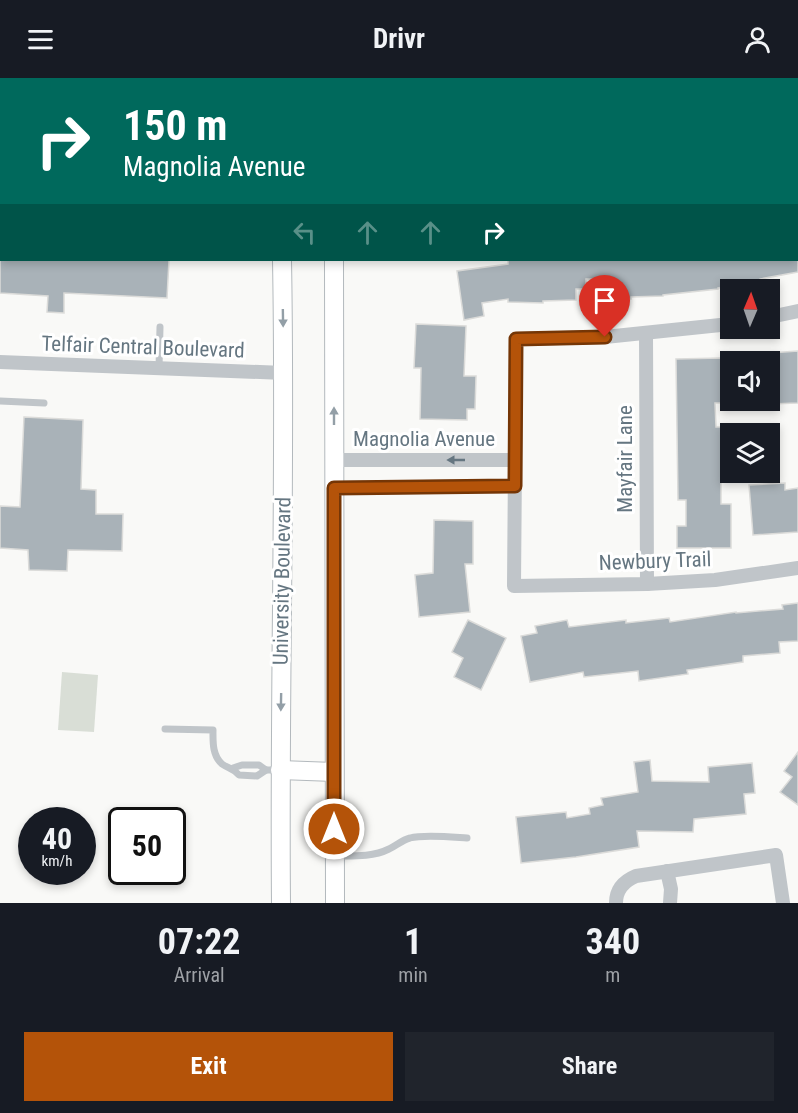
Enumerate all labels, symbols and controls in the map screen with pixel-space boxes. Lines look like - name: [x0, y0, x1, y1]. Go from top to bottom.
- icon: menu: [24, 23, 57, 56]
- text: Drivr: [373, 23, 425, 55]
- icon: person: [741, 23, 774, 56]
- text: 150 m: [123, 101, 228, 150]
- icon: right: [24, 102, 102, 180]
- text: Magnolia Avenue: [123, 151, 306, 183]
- icon: left: [288, 216, 321, 249]
- icon: ahead: [351, 216, 384, 249]
- icon: ahead: [414, 216, 447, 249]
- icon: right: [477, 216, 510, 249]
- pin: [579, 275, 630, 337]
- north arrow: [720, 279, 780, 339]
- map controls: [720, 279, 780, 483]
- icon: arrive: [588, 284, 621, 317]
- one-way arrow: [278, 308, 288, 327]
- street label: Telfair Central Boulevard: [41, 331, 245, 363]
- button: sound: [720, 351, 780, 411]
- street label: Mayfair Lane: [613, 405, 637, 513]
- one-way arrow: [329, 406, 339, 425]
- button: layers: [720, 423, 780, 483]
- street label: Magnolia Avenue: [353, 427, 495, 451]
- one-way arrow: [447, 455, 466, 465]
- street label: University Boulevard: [269, 497, 295, 665]
- street label: Newbury Trail: [598, 547, 712, 575]
- one-way arrow: [276, 692, 285, 711]
- position arrow: [302, 797, 366, 861]
- speed limit sign: 50: [108, 807, 186, 885]
- text: 40: [42, 821, 72, 856]
- text: km/h: [42, 852, 72, 870]
- text: 07:22: [158, 921, 240, 963]
- text: 1: [404, 921, 422, 963]
- text: 340: [586, 921, 640, 963]
- text: Arrival: [174, 963, 225, 987]
- text: min: [398, 963, 428, 987]
- text: m: [605, 963, 620, 987]
- button: Exit: [24, 1032, 393, 1101]
- button: Share: [405, 1032, 774, 1101]

